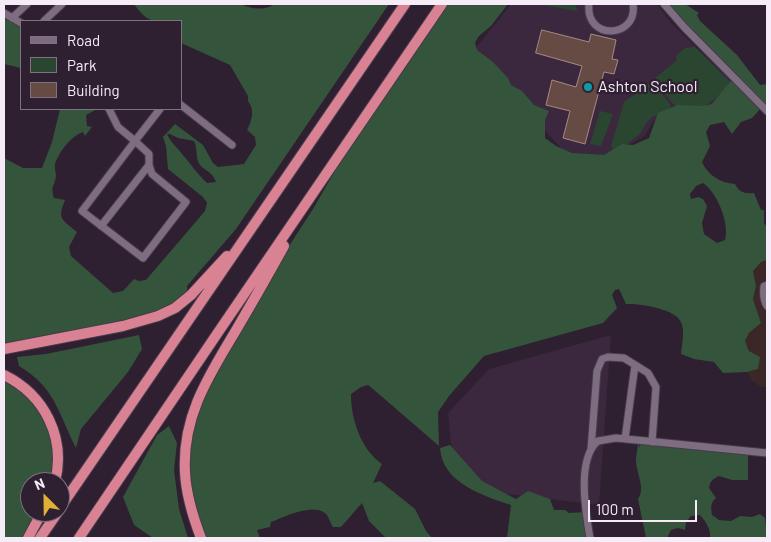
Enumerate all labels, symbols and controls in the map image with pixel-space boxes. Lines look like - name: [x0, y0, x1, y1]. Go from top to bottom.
- legend: [20, 20, 182, 110]
- text: Road: [67, 31, 100, 49]
- text: Park: [67, 56, 96, 74]
- place label: Ashton School: [598, 77, 697, 97]
- text: Building: [67, 81, 120, 99]
- marker: Ashton School: [582, 81, 594, 93]
- north arrow: [20, 472, 70, 522]
- text: N: [32, 474, 47, 493]
- scale bar: [591, 490, 700, 522]
- text: 100 m: [596, 500, 634, 518]

